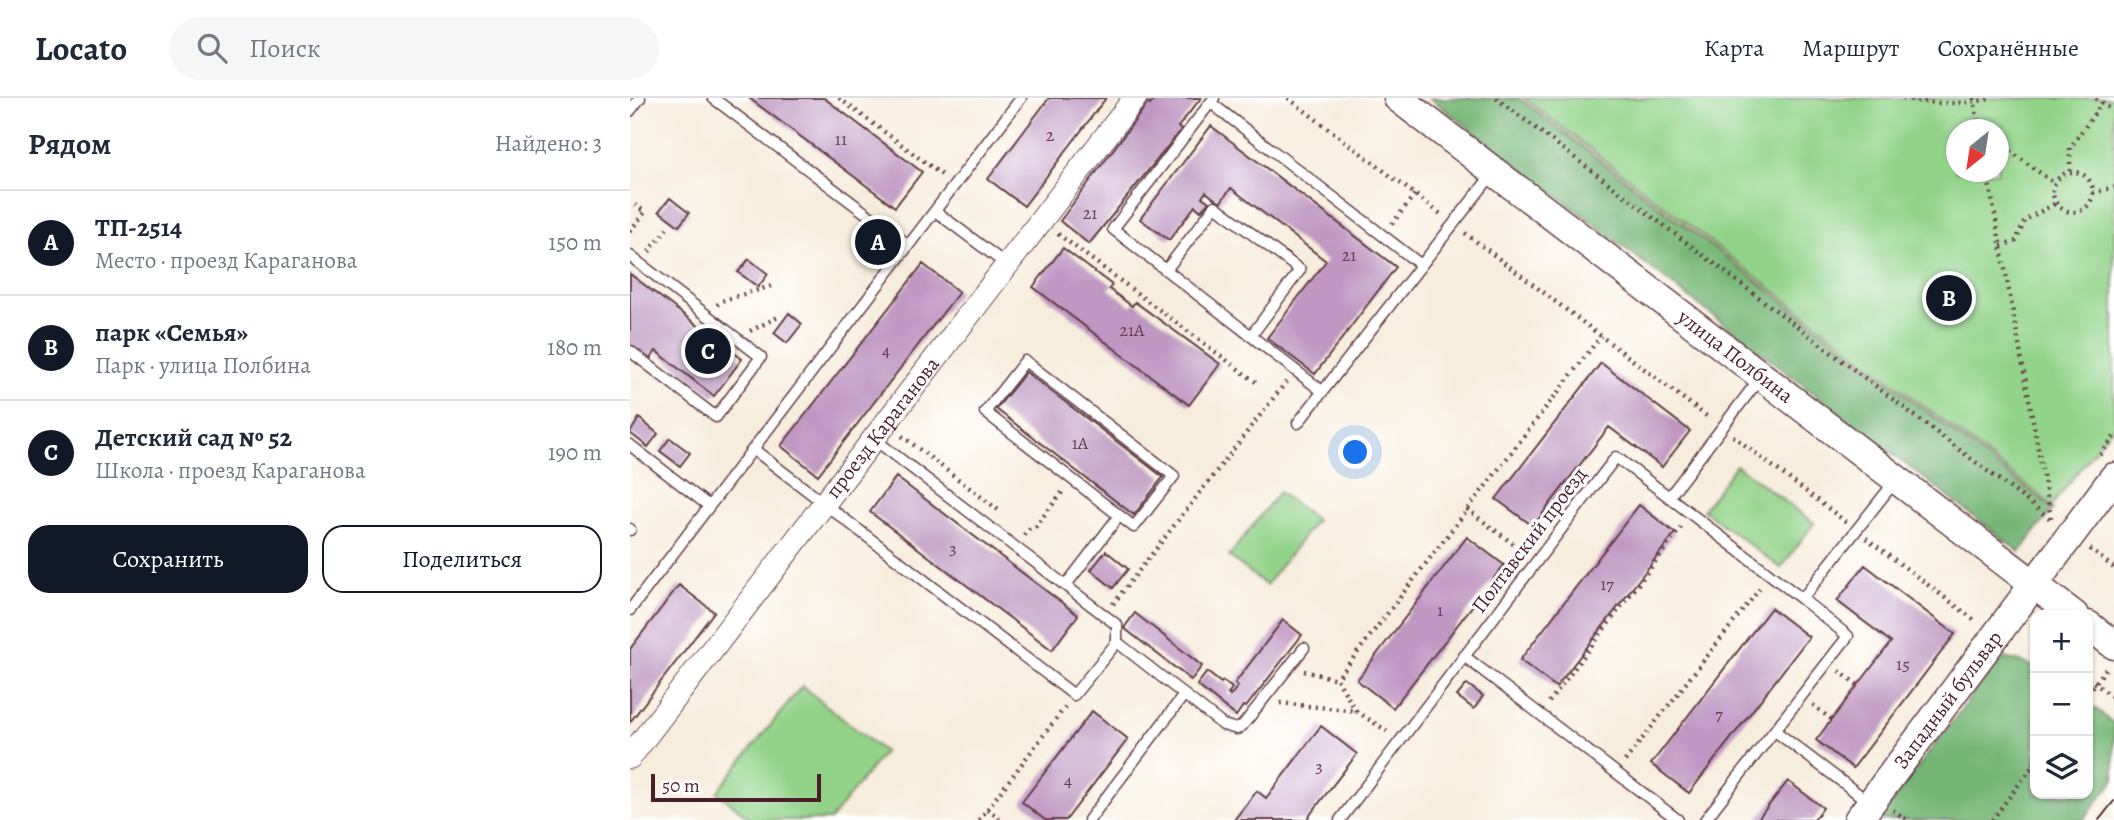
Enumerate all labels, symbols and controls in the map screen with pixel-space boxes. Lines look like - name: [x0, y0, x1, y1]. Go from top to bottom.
- search box: [169, 17, 659, 80]
- text: Locato: [35, 26, 127, 71]
- icon: search: [193, 29, 231, 67]
- text: Поиск: [249, 31, 320, 66]
- text: Карта: [1704, 32, 1764, 64]
- text: Маршрут: [1802, 32, 1900, 64]
- text: Сохранённые: [1938, 32, 2079, 64]
- north arrow: [1946, 119, 2009, 182]
- house number: 2: [1046, 123, 1055, 147]
- text: Рядом: [28, 124, 111, 164]
- house number: 11: [835, 127, 847, 151]
- text: Найдено: 3: [495, 128, 602, 159]
- house number: 21: [1083, 201, 1097, 225]
- text: ТП-2514: [95, 210, 182, 245]
- pin: A: [855, 216, 901, 268]
- text: A: [44, 227, 58, 258]
- text: 150 m: [548, 227, 602, 258]
- house number: 21: [1342, 243, 1356, 267]
- text: Место · проезд Караганова: [95, 245, 357, 276]
- pin: B: [1926, 272, 1972, 324]
- street label: улица Полбина: [1671, 302, 1799, 410]
- text: парк «Семья»: [95, 315, 248, 350]
- house number: 21А: [1119, 318, 1145, 342]
- pin: C: [685, 325, 731, 377]
- text: B: [44, 332, 58, 363]
- text: 180 m: [547, 332, 602, 363]
- house number: 4: [882, 338, 890, 362]
- text: Парк · улица Полбина: [95, 350, 311, 381]
- street label: проезд Караганова: [819, 351, 946, 504]
- text: Детский сад № 52: [95, 420, 292, 455]
- house number: 1А: [1072, 431, 1089, 455]
- your location: [1338, 435, 1372, 469]
- text: C: [44, 437, 58, 468]
- text: 190 m: [548, 437, 602, 468]
- text: Школа · проезд Караганова: [95, 455, 366, 486]
- street label: Полтавский проезд: [1465, 461, 1593, 619]
- button: Сохранить: [28, 525, 308, 593]
- button: Поделиться: [322, 525, 602, 593]
- house number: 3: [949, 536, 957, 560]
- house number: 17: [1600, 572, 1614, 596]
- house number: 1: [1437, 598, 1443, 622]
- map controls: [2030, 610, 2093, 799]
- button: +: [2030, 610, 2093, 673]
- street label: Западный бульвар: [1887, 625, 2009, 775]
- house number: 15: [1896, 652, 1910, 676]
- button: −: [2030, 673, 2093, 736]
- house number: 7: [1715, 702, 1723, 726]
- button: layers: [2030, 736, 2093, 799]
- house number: 3: [1315, 754, 1323, 778]
- house number: 4: [1064, 768, 1072, 792]
- scale bar: [651, 771, 821, 803]
- text: 50 m: [662, 773, 700, 799]

